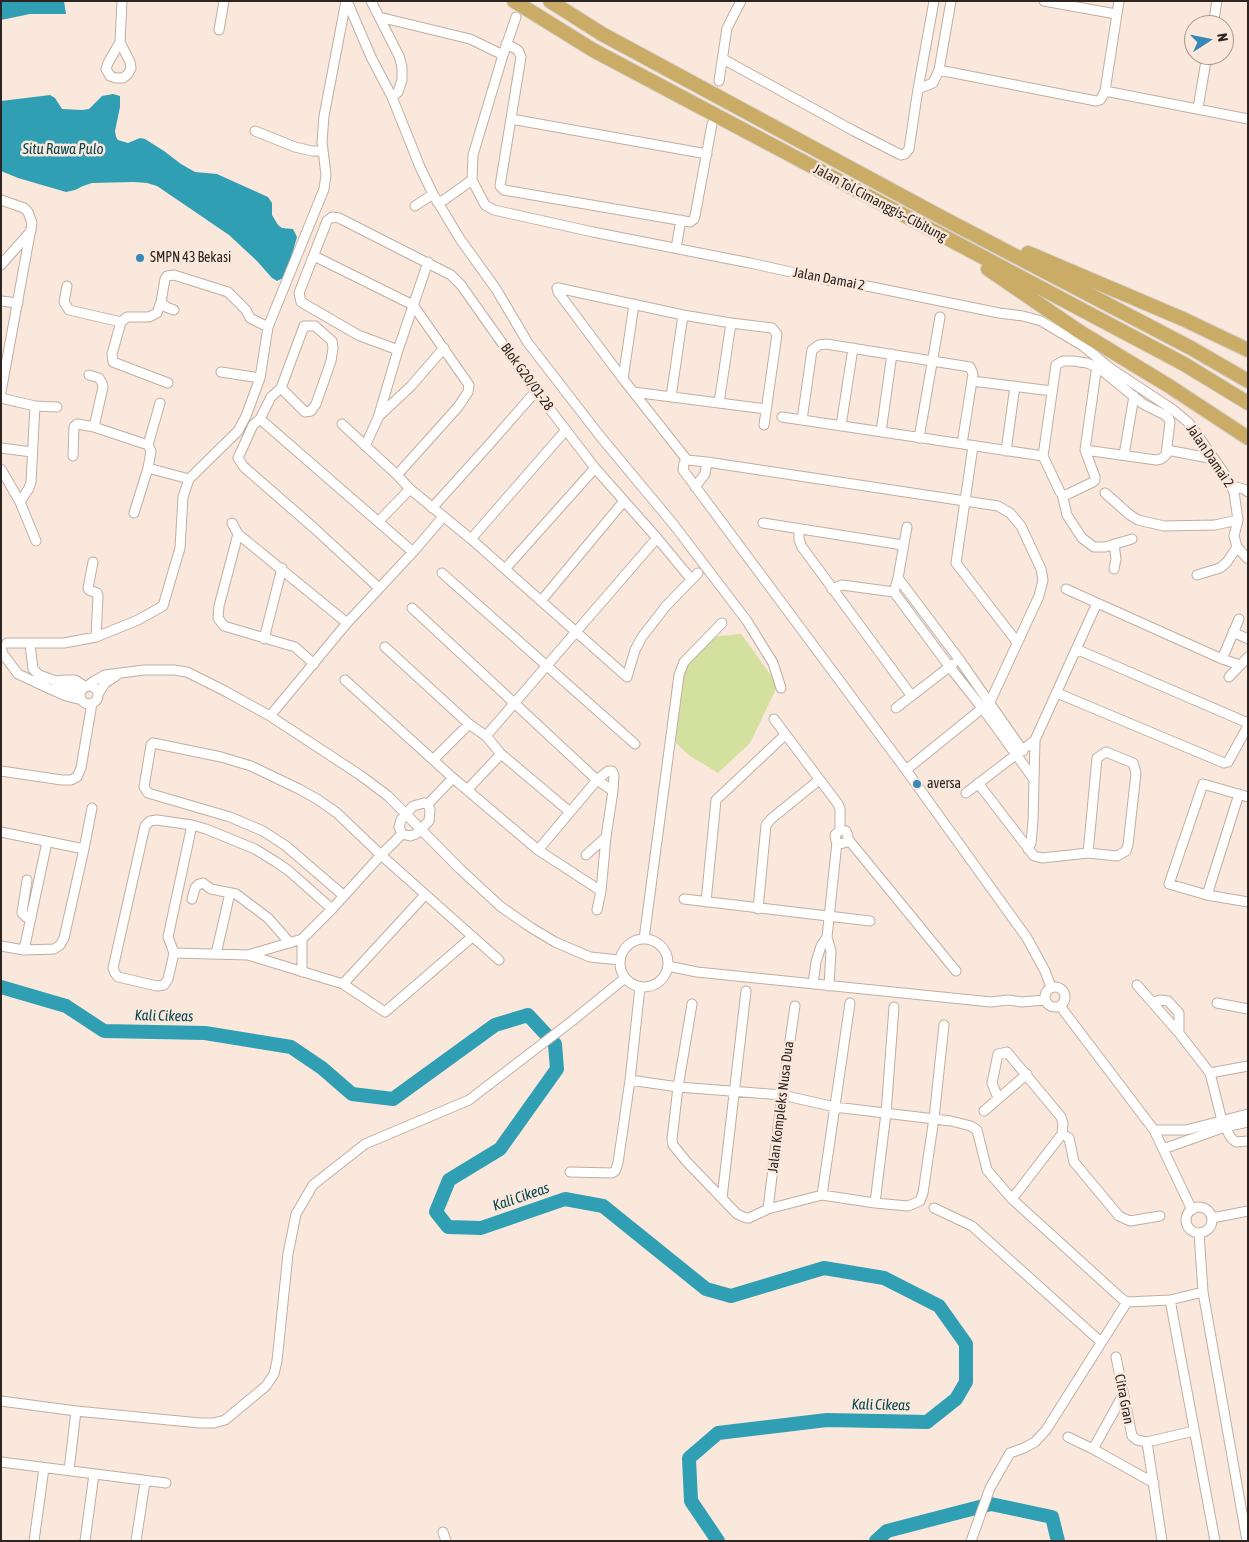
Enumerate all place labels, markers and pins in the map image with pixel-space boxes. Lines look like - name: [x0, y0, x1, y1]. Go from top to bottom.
- place label: SMPN 43 Bekasi: [150, 250, 231, 266]
- marker: SMPN 43 Bekasi: [134, 252, 146, 264]
- place label: aversa: [927, 776, 961, 792]
- marker: aversa: [911, 778, 923, 790]

